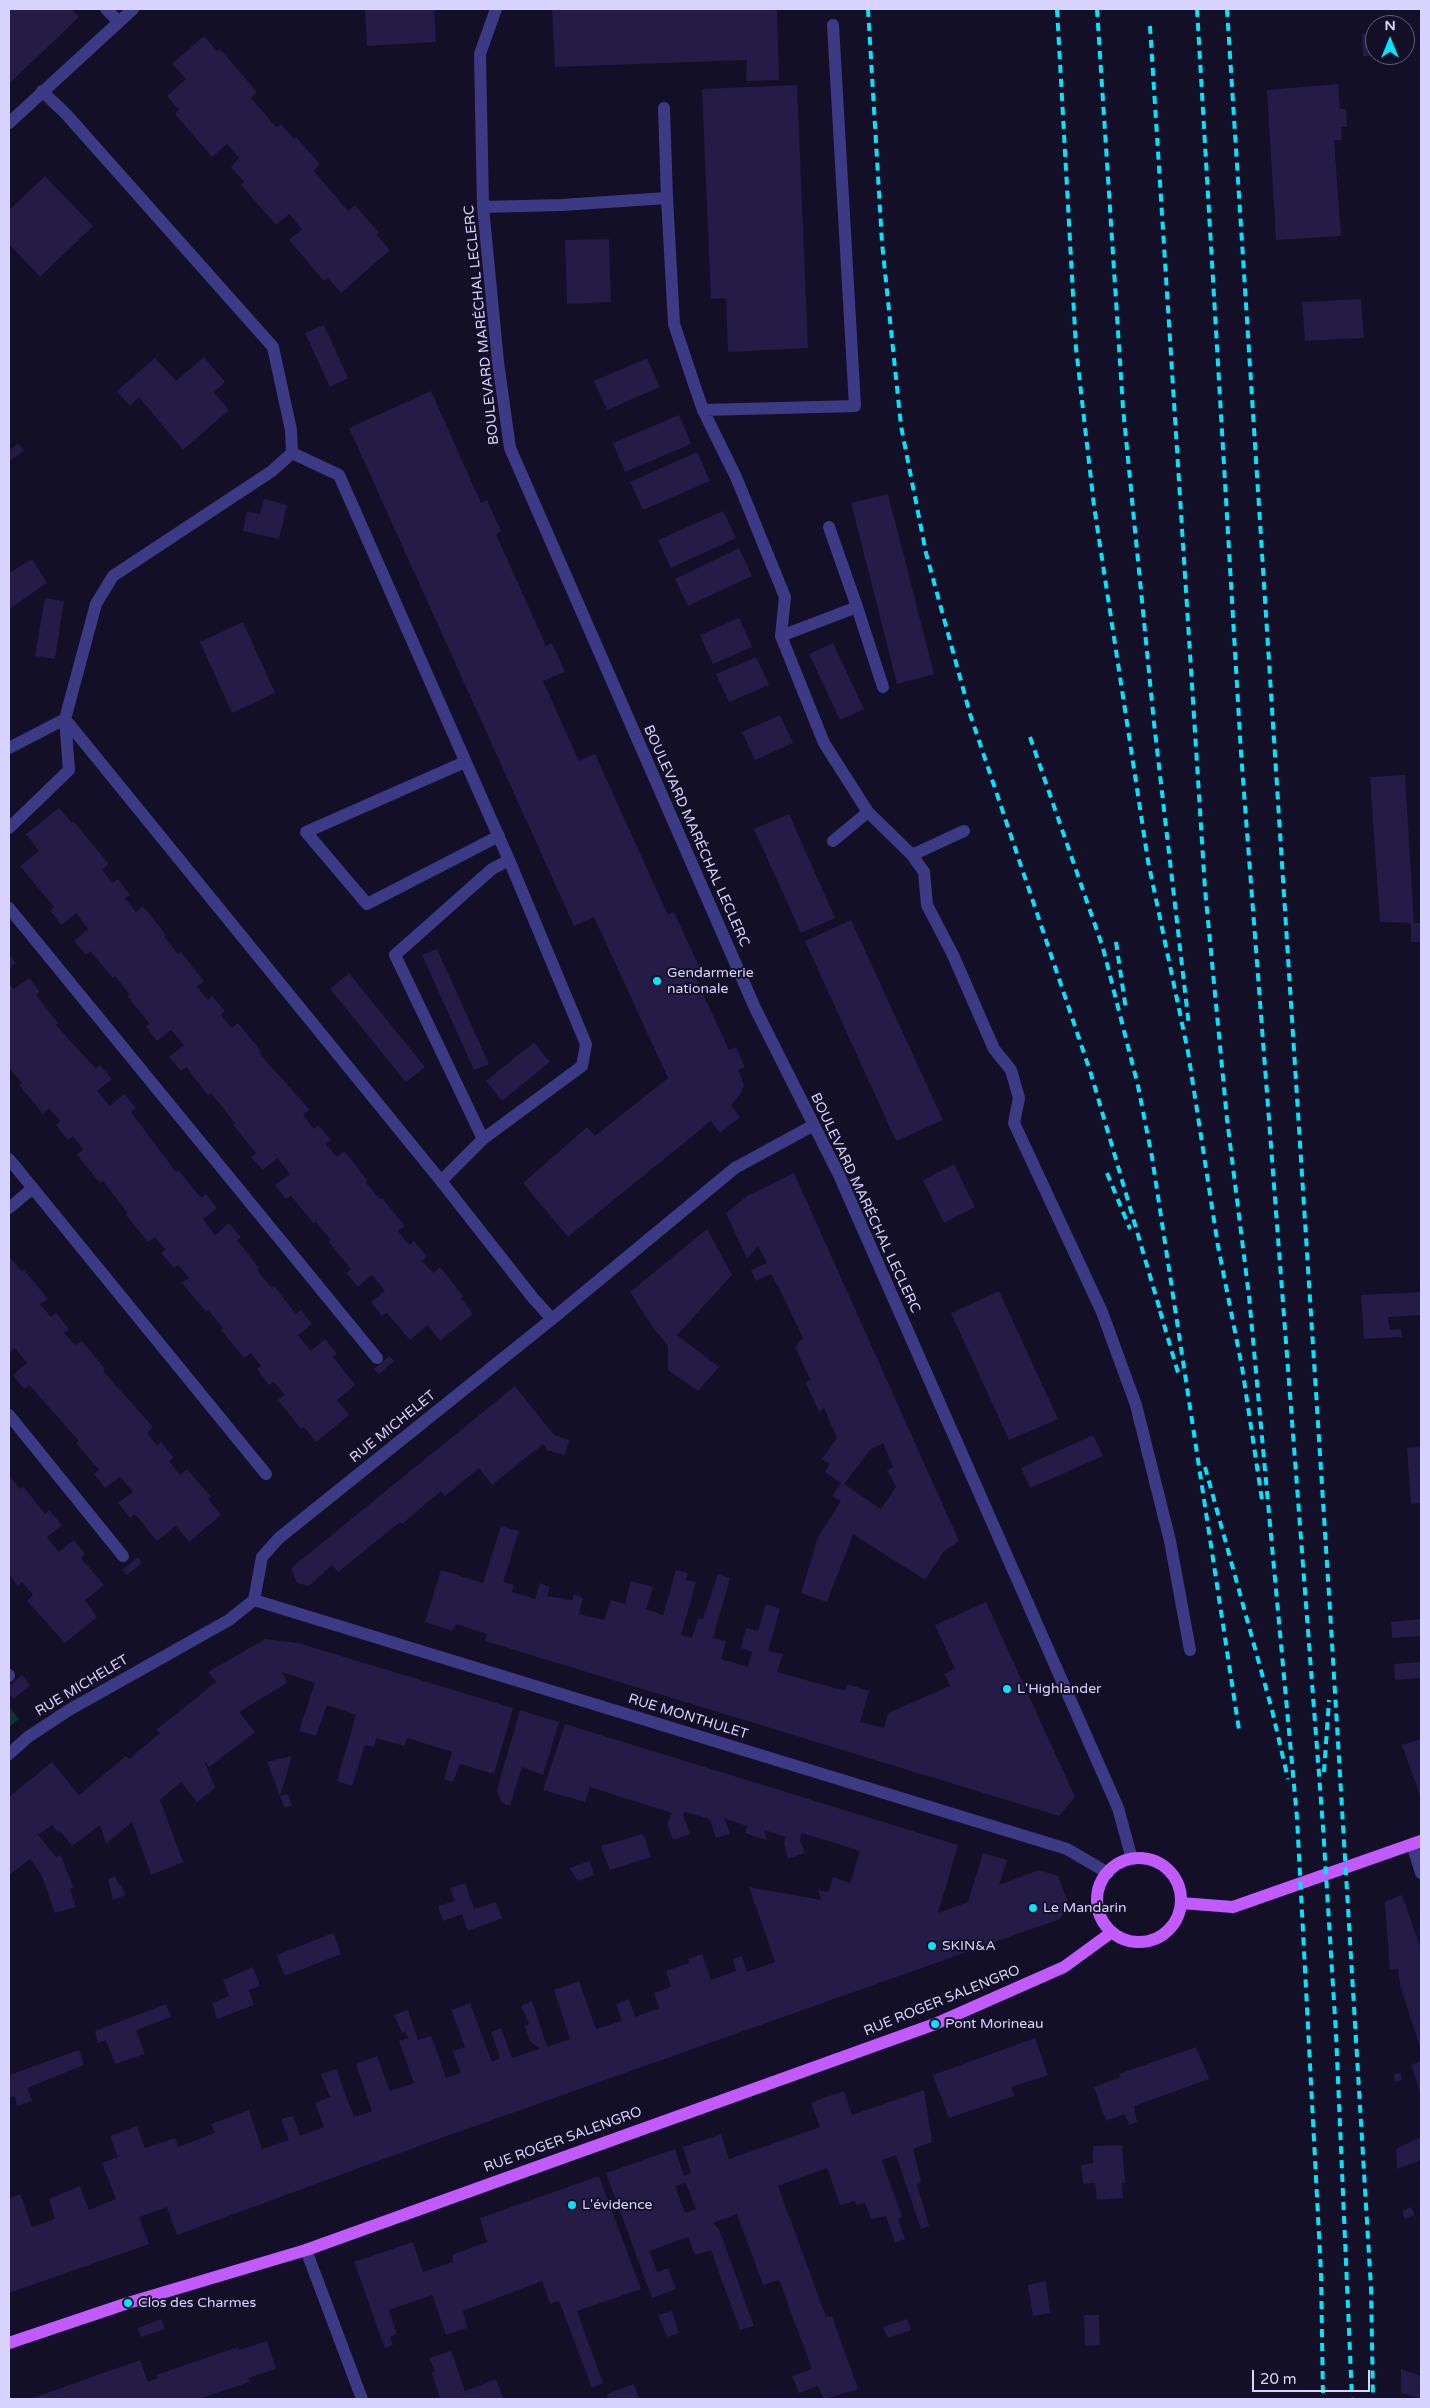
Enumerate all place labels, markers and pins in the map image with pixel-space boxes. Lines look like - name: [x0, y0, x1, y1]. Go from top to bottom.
- place label: Gendarmerie nationale: [667, 965, 754, 998]
- marker: Gendarmerie nationale: [651, 975, 663, 987]
- place label: L'Highlander: [1017, 1681, 1101, 1697]
- marker: L'Highlander: [1001, 1683, 1013, 1695]
- place label: Le Mandarin: [1043, 1900, 1127, 1916]
- marker: Le Mandarin: [1027, 1902, 1039, 1914]
- place label: SKIN&A: [942, 1938, 996, 1954]
- marker: SKIN&A: [926, 1940, 938, 1952]
- place label: Pont Morineau: [945, 2016, 1044, 2032]
- marker: Pont Morineau: [929, 2018, 941, 2030]
- place label: L'évidence: [582, 2197, 653, 2213]
- marker: L'évidence: [566, 2199, 578, 2211]
- place label: Clos des Charmes: [138, 2295, 256, 2311]
- marker: Clos des Charmes: [122, 2297, 134, 2309]

